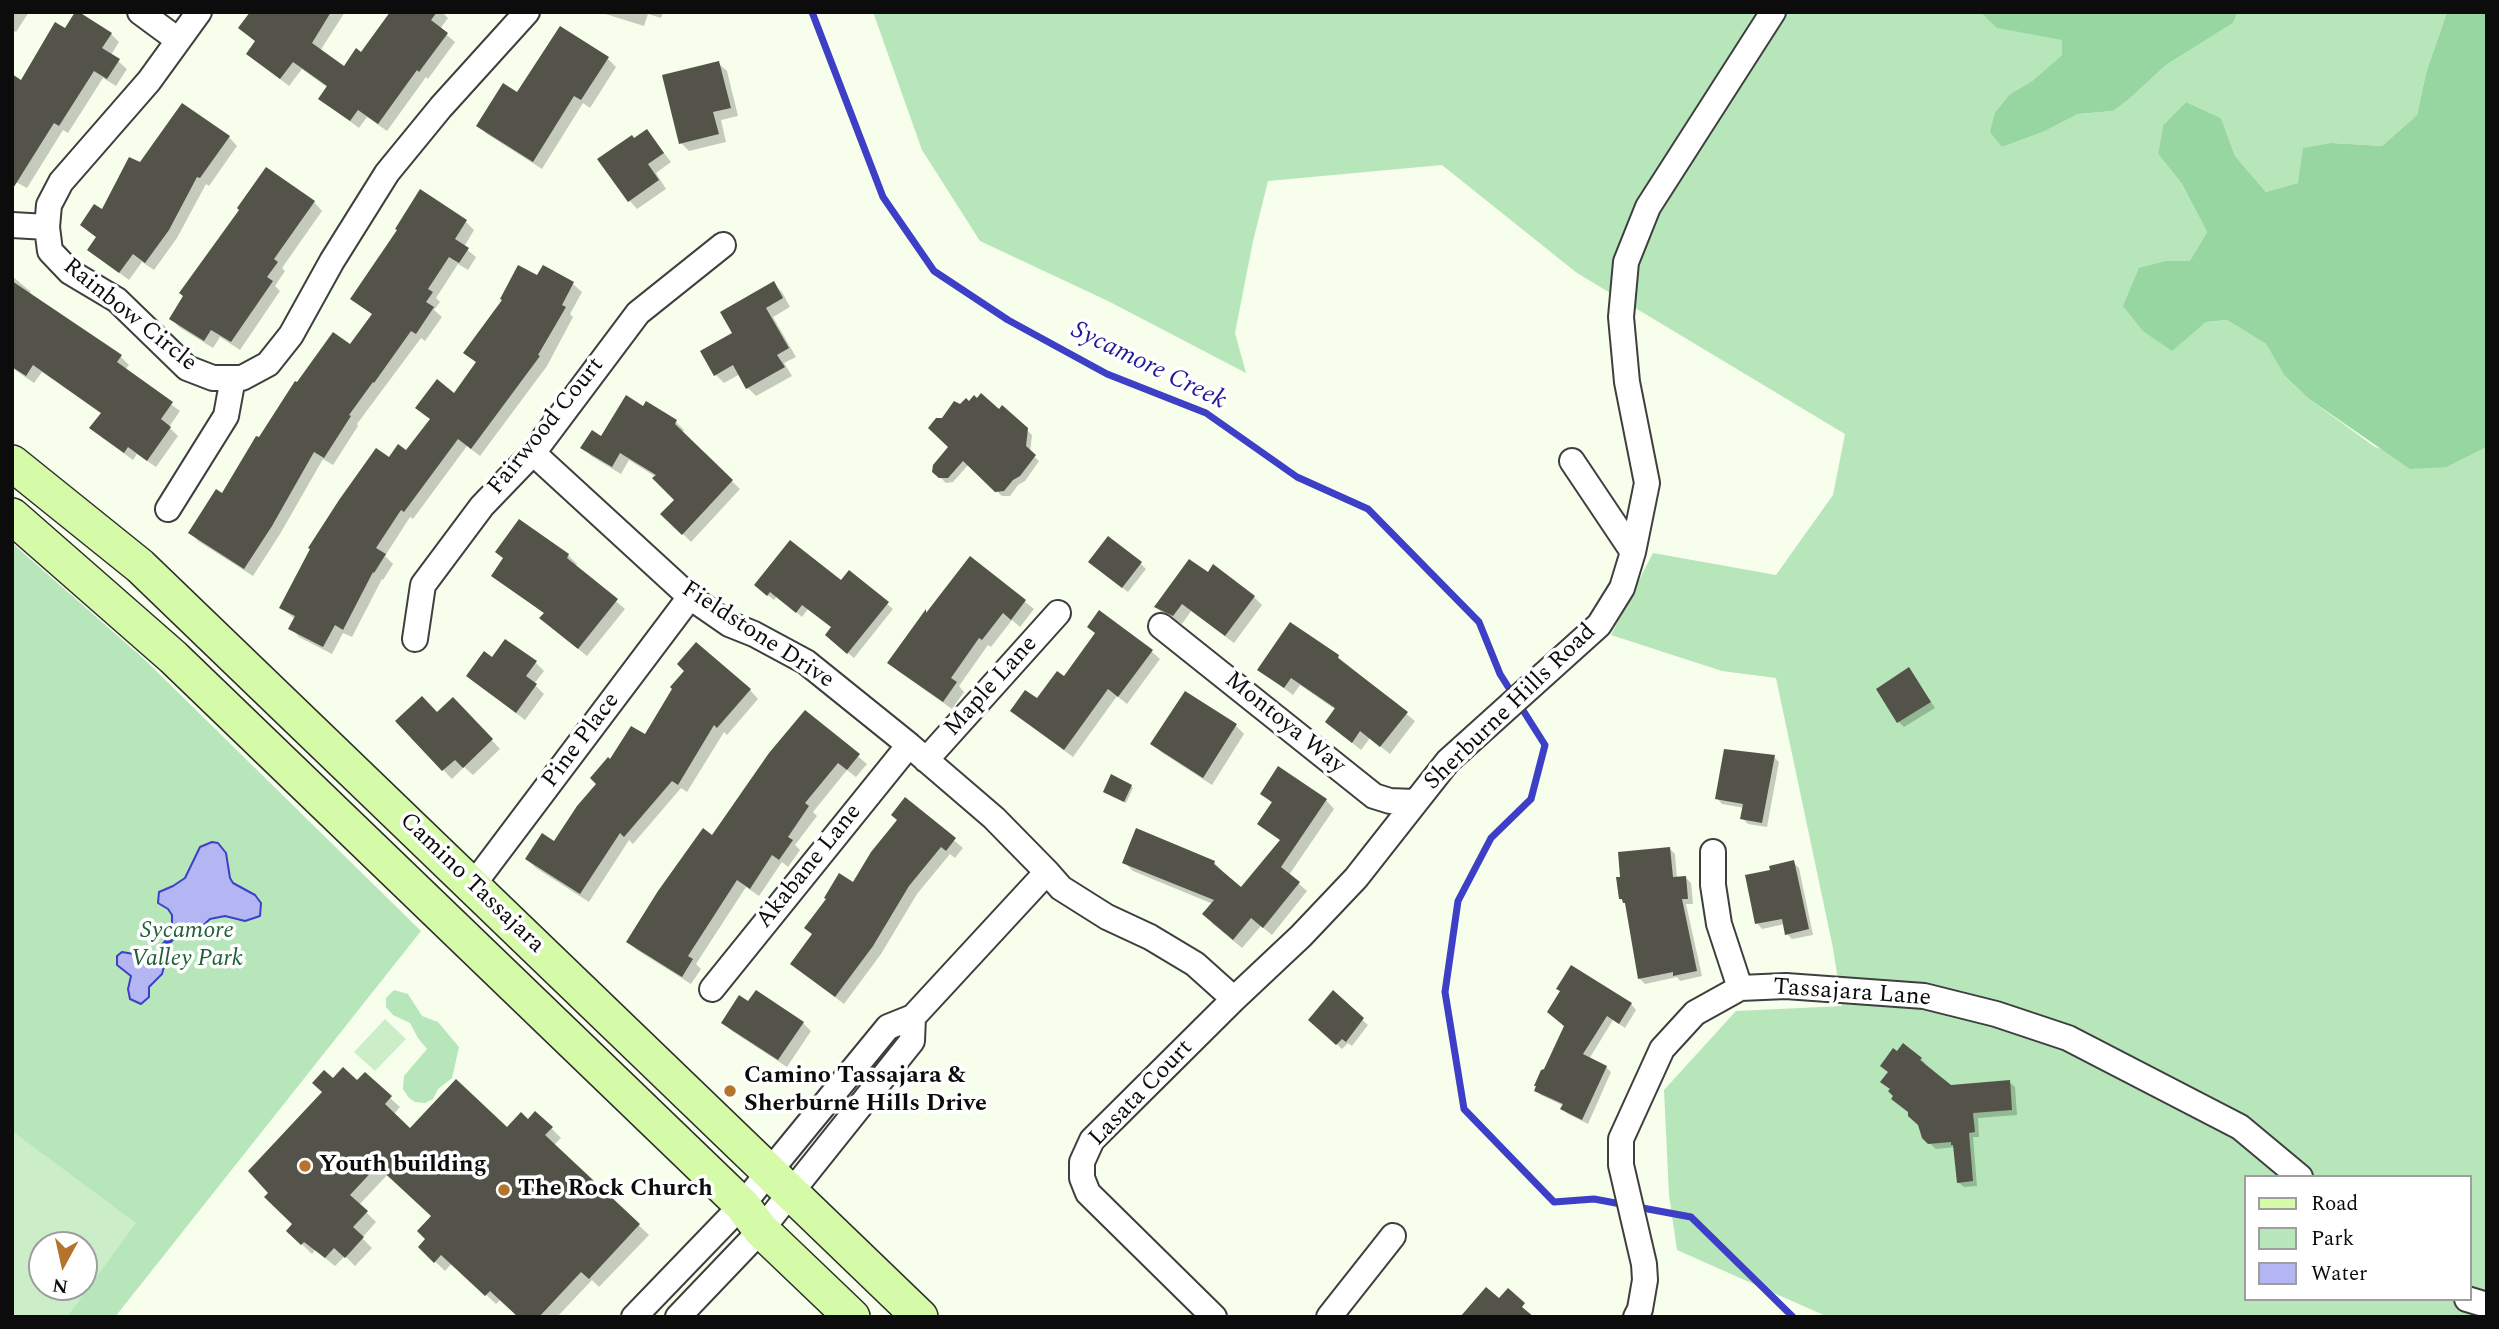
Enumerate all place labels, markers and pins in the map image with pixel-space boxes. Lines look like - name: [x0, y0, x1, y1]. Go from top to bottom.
- place label: Camino Tassajara & Sherburne Hills Drive: [744, 1063, 987, 1119]
- marker: Camino Tassajara & Sherburne Hills Drive: [722, 1083, 738, 1099]
- place label: Youth building: [319, 1152, 487, 1180]
- marker: Youth building: [297, 1158, 313, 1174]
- place label: The Rock Church: [518, 1176, 713, 1204]
- marker: The Rock Church: [496, 1182, 512, 1198]

